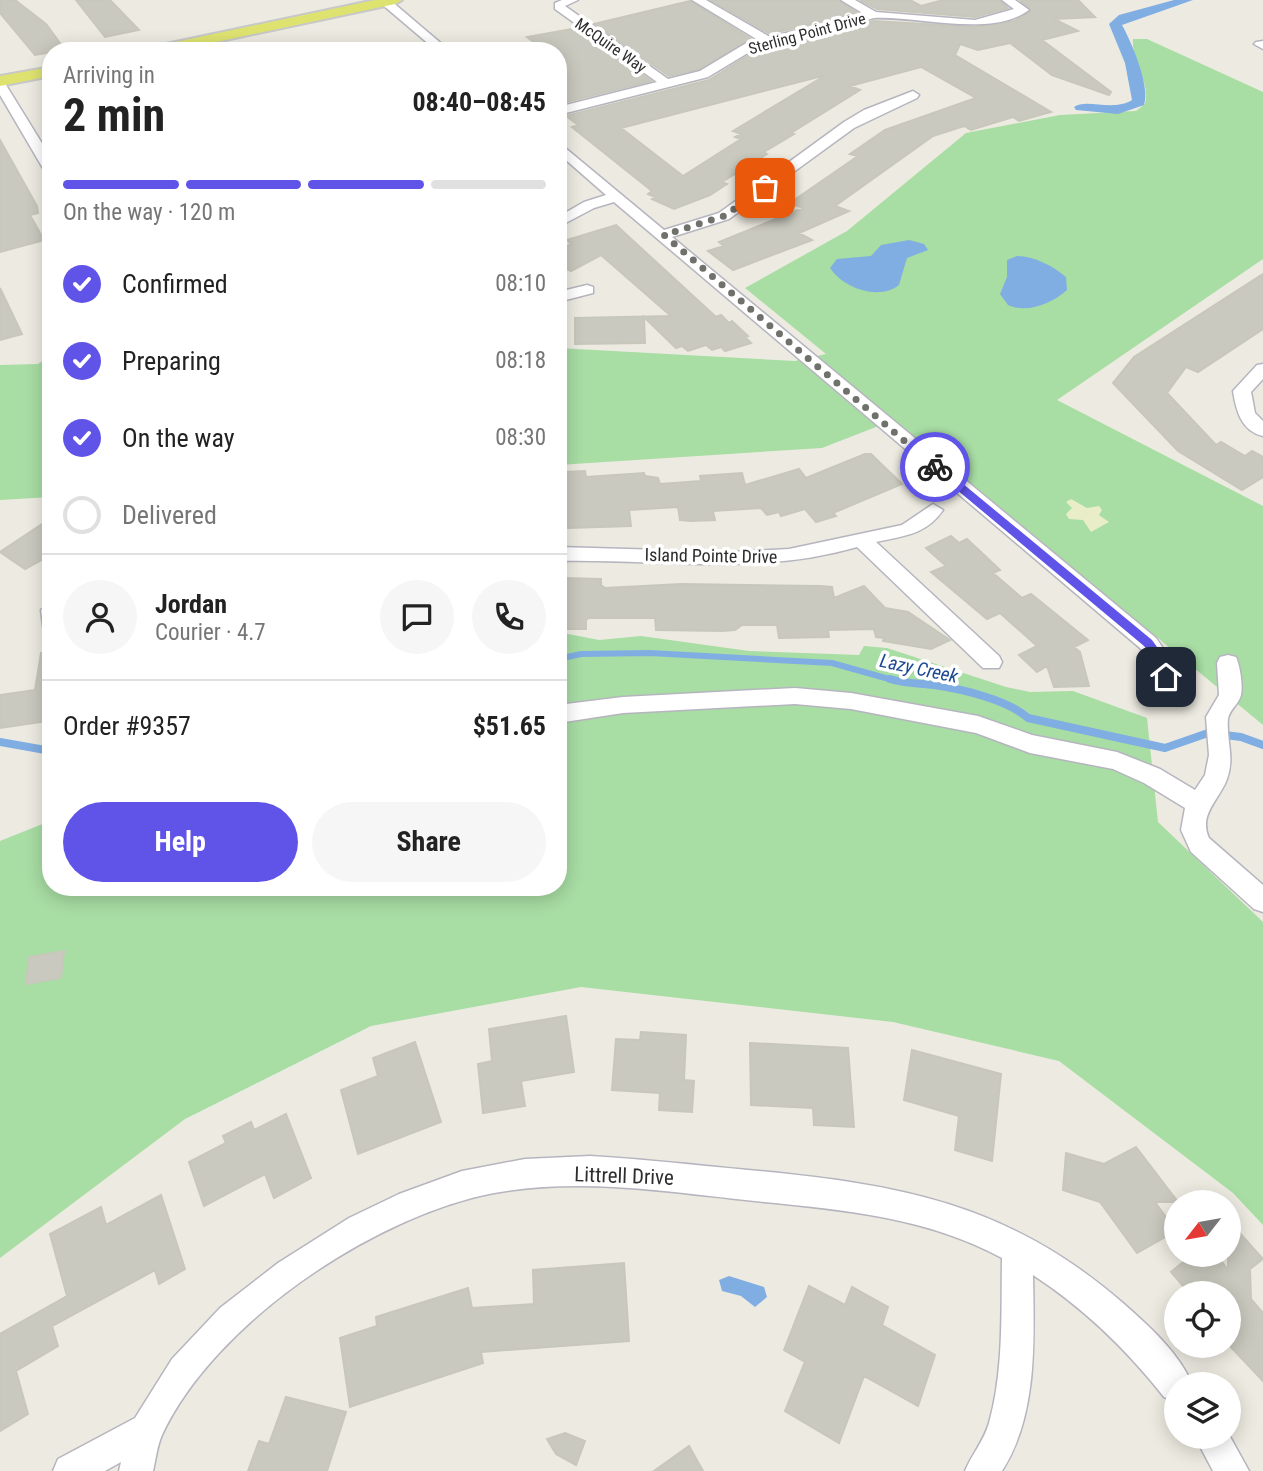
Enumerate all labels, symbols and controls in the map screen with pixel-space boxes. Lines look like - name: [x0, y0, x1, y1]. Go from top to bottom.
- street label: Sterling Point Drive: [746, 9, 868, 58]
- street label: McQuire Way: [571, 14, 650, 77]
- text: Arriving in: [63, 62, 155, 89]
- text: 08:40–08:45: [412, 87, 546, 117]
- text: 2 min: [63, 88, 165, 142]
- pin: [735, 158, 795, 218]
- icon: bag: [746, 169, 784, 207]
- text: On the way · 120 m: [63, 199, 235, 226]
- icon: check: [63, 265, 101, 303]
- text: Confirmed: [122, 269, 228, 299]
- text: 08:10: [495, 270, 546, 297]
- icon: check: [63, 342, 101, 380]
- text: Preparing: [122, 346, 221, 376]
- text: 08:18: [495, 347, 546, 374]
- icon: check: [63, 419, 101, 457]
- text: On the way: [122, 423, 235, 453]
- text: 08:30: [495, 424, 546, 451]
- courier: [900, 432, 970, 502]
- icon: bike: [916, 448, 954, 486]
- text: Delivered: [122, 500, 217, 530]
- street label: Island Pointe Drive: [644, 544, 778, 567]
- button: person: [63, 580, 137, 654]
- button: chat: [380, 580, 454, 654]
- button: phone: [472, 580, 546, 654]
- text: Jordan: [155, 589, 227, 619]
- text: Courier · 4.7: [155, 619, 266, 646]
- pin: [1136, 647, 1196, 707]
- water label: Lazy Creek: [878, 649, 961, 688]
- icon: home: [1147, 658, 1185, 696]
- text: Order #9357: [63, 711, 191, 741]
- text: $51.65: [473, 711, 546, 741]
- button: Help: [63, 802, 298, 882]
- button: Share: [312, 802, 546, 882]
- street label: Littrell Drive: [574, 1162, 674, 1190]
- north arrow: [1164, 1190, 1241, 1267]
- map controls: [1164, 1190, 1241, 1449]
- button: locate: [1164, 1281, 1241, 1358]
- button: layers: [1164, 1372, 1241, 1449]

